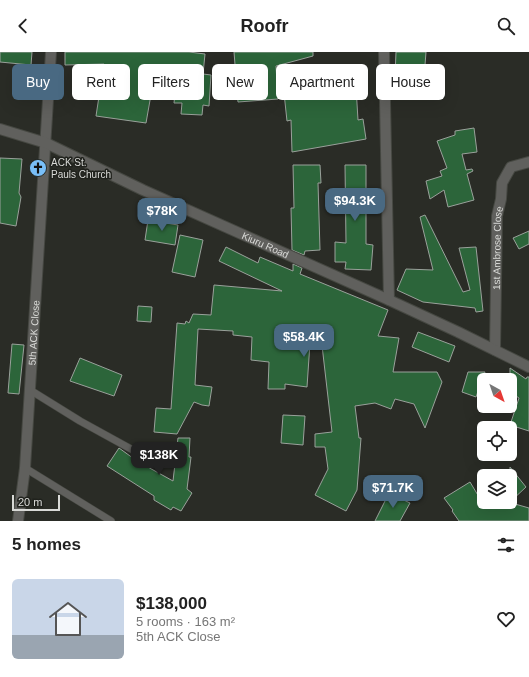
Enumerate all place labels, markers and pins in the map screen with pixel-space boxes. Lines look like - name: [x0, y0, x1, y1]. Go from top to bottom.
- place label: ACK St. Pauls Church: [51, 157, 111, 180]
- church icon: ACK St. Pauls Church: [28, 158, 48, 178]
- pin: $94.3K: [322, 188, 388, 222]
- pin: $78K: [138, 198, 186, 232]
- pin: $58.4K: [271, 324, 337, 358]
- pin: $138K: [131, 442, 187, 476]
- pin: $71.7K: [360, 475, 426, 509]

